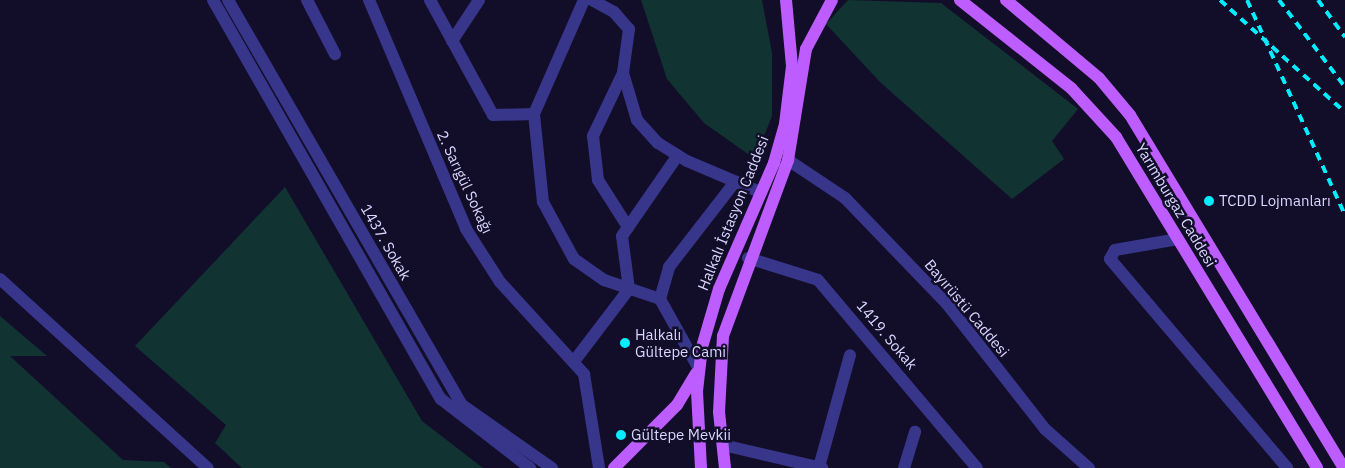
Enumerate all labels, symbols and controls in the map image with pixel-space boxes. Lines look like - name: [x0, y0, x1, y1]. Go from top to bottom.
- street label: 2. Sarıgül Sokağı: [433, 128, 497, 236]
- street label: Halkalı İstasyon Caddesi: [694, 133, 772, 293]
- street label: Yarımburgaz Caddesi: [1132, 140, 1220, 270]
- place label: TCDD Lojmanları: [1219, 192, 1331, 210]
- marker: TCDD Lojmanları: [1203, 195, 1215, 207]
- street label: 1437. Sokak: [357, 201, 415, 283]
- street label: Bayırüstü Caddesi: [921, 256, 1013, 360]
- street label: 1419. Sokak: [853, 297, 921, 373]
- place label: Halkalı Gültepe Cami: [635, 325, 726, 360]
- marker: Halkalı Gültepe Cami: [619, 337, 631, 349]
- place label: Gültepe Mevkii: [631, 426, 731, 444]
- marker: Gültepe Mevkii: [615, 429, 627, 441]

